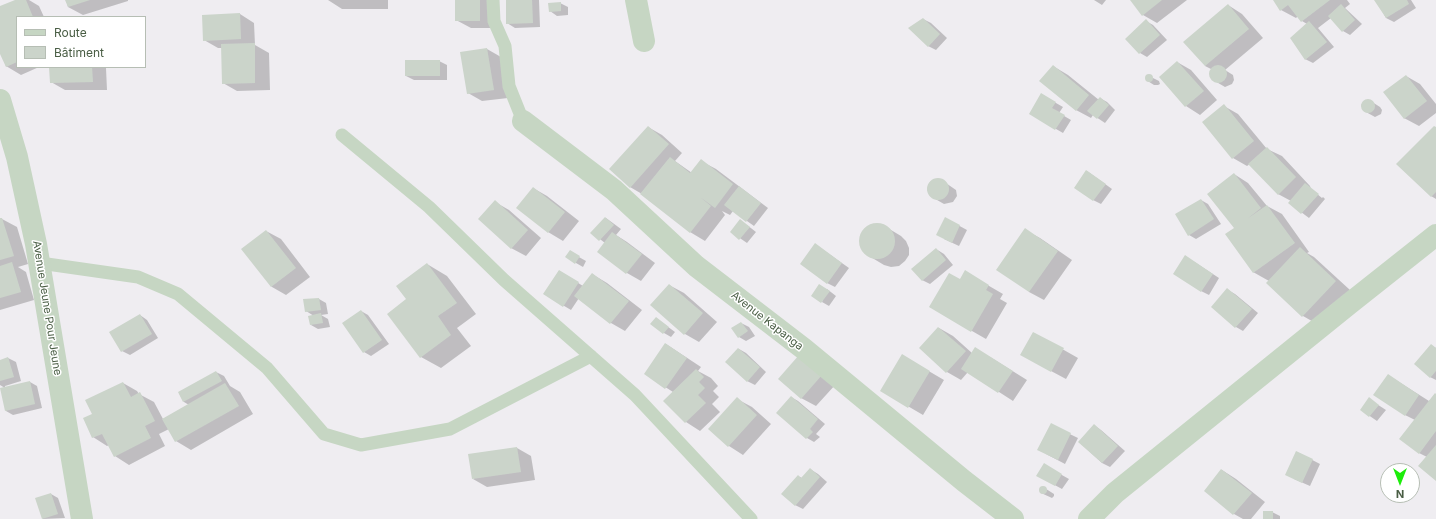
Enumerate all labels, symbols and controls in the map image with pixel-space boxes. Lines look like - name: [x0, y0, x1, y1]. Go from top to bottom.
- legend: [16, 16, 146, 68]
- text: Route: [54, 25, 87, 40]
- text: Bâtiment: [54, 45, 104, 60]
- street label: Avenue Jeune Pour Jeune: [30, 240, 64, 376]
- street label: Avenue Kapanga: [728, 289, 806, 353]
- north arrow: [1380, 463, 1420, 503]
- text: N: [1396, 487, 1404, 501]

